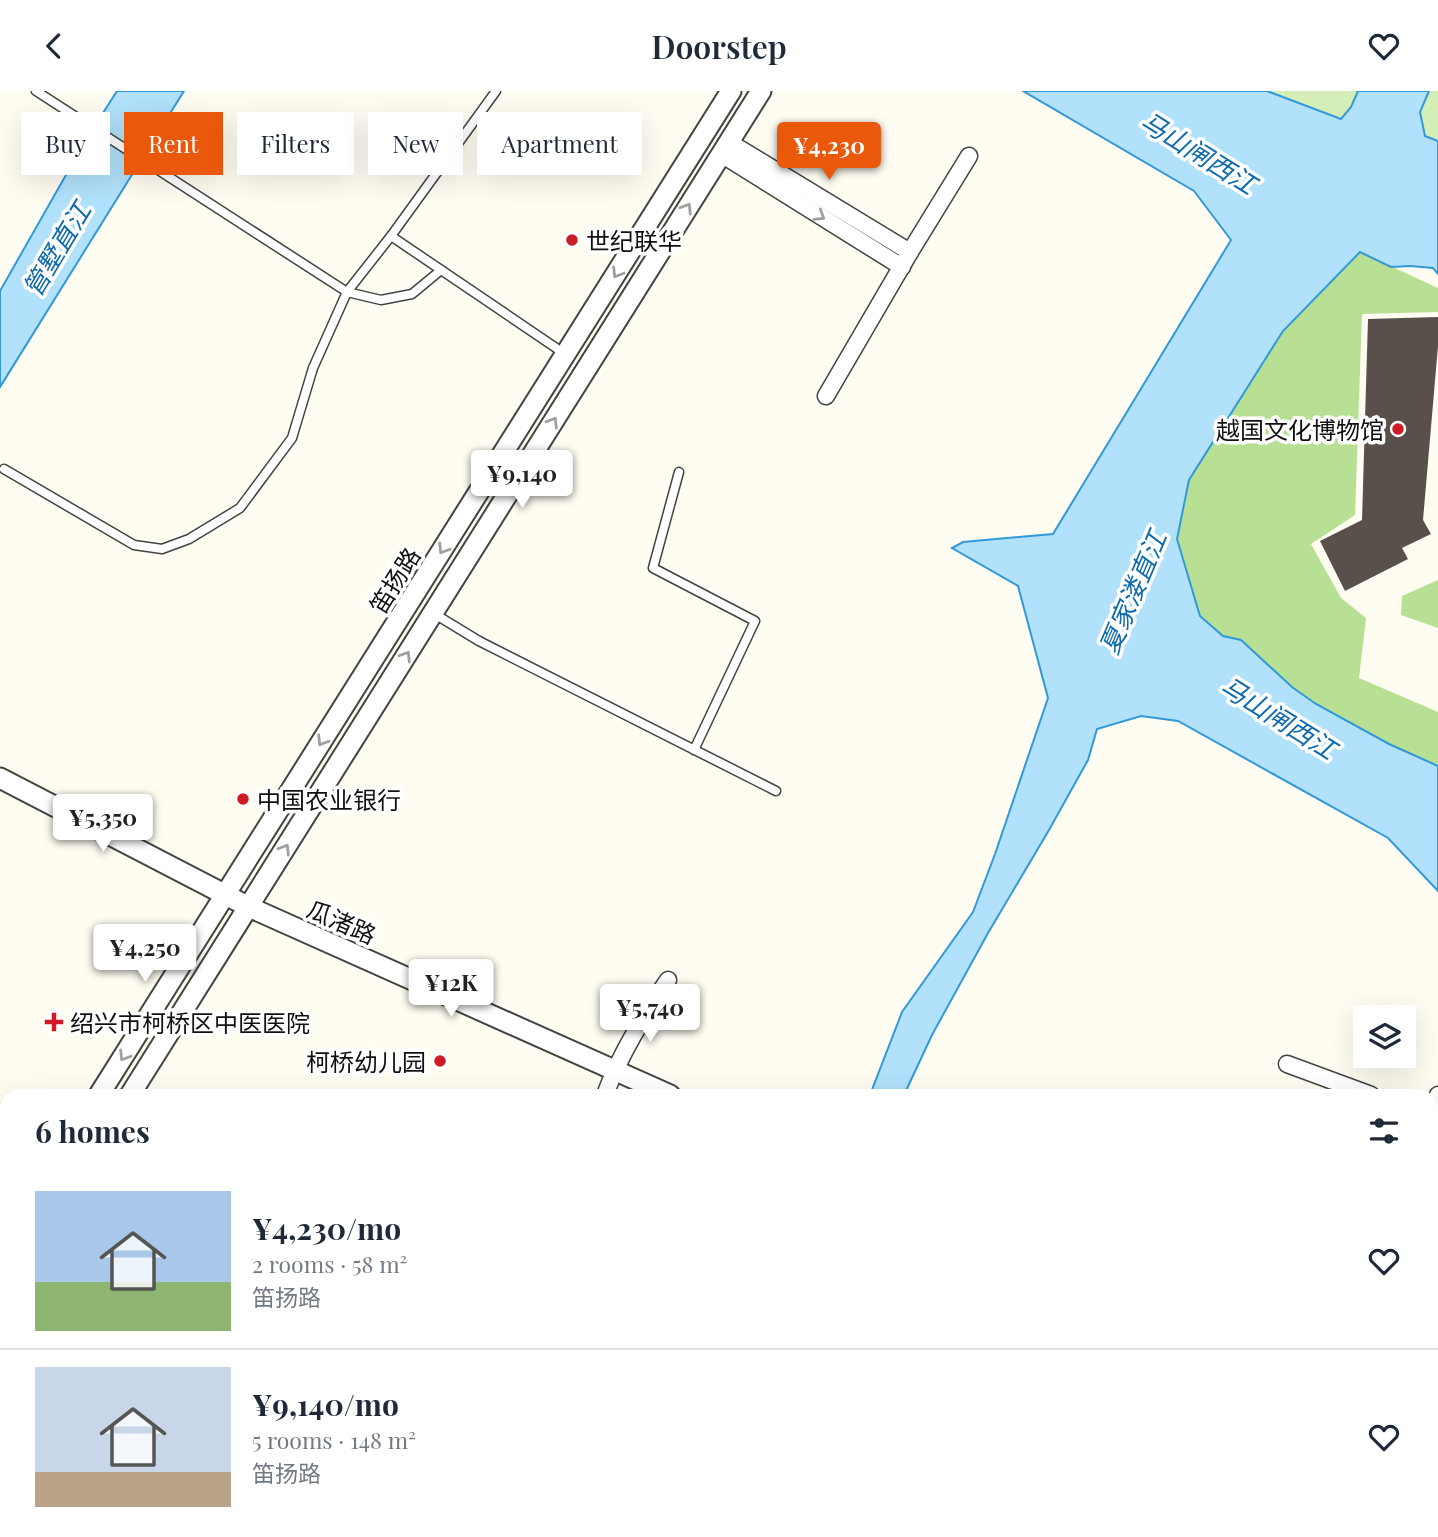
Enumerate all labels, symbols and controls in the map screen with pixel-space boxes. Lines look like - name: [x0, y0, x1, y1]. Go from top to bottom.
- text: Doorstep: [651, 24, 787, 67]
- icon: back: [35, 27, 73, 65]
- icon: heart: [1365, 27, 1403, 65]
- water label: 马山闸西江: [1135, 103, 1266, 203]
- chip: Buy: [21, 112, 110, 175]
- chip: Rent: [124, 112, 223, 175]
- chip: Filters: [237, 112, 354, 175]
- chip: New: [368, 112, 463, 175]
- chip: Apartment: [477, 112, 642, 175]
- pin: ¥4,230: [772, 123, 886, 182]
- text: ¥4,230: [793, 129, 865, 160]
- water label: 管墅直江: [14, 193, 99, 303]
- one-way arrow: [678, 203, 691, 216]
- one-way arrow: [813, 208, 826, 221]
- place label: 世纪联华: [586, 224, 682, 256]
- marker: 世纪联华: [564, 232, 580, 248]
- one-way arrow: [612, 266, 625, 279]
- place label: 越国文化博物馆: [1216, 413, 1384, 445]
- one-way arrow: [544, 417, 557, 430]
- marker: 越国文化博物馆: [1390, 421, 1406, 437]
- pin: ¥9,140: [465, 451, 579, 510]
- text: ¥9,140: [487, 457, 557, 488]
- water label: 夏家溇直江: [1090, 523, 1175, 659]
- street label: 笛扬路: [361, 541, 427, 619]
- one-way arrow: [439, 541, 452, 554]
- one-way arrow: [398, 651, 410, 664]
- water label: 马山闸西江: [1215, 668, 1346, 768]
- one-way arrow: [317, 734, 330, 747]
- place label: 中国农业银行: [257, 783, 401, 815]
- marker: 中国农业银行: [235, 791, 251, 807]
- pin: ¥5,350: [46, 795, 160, 854]
- text: ¥5,350: [69, 801, 137, 832]
- one-way arrow: [277, 843, 290, 856]
- street label: 瓜渚路: [303, 892, 381, 950]
- pin: ¥4,250: [88, 925, 202, 984]
- text: ¥4,250: [109, 931, 181, 962]
- pin: ¥12K: [410, 960, 492, 1019]
- text: ¥12K: [425, 966, 477, 997]
- pin: ¥5,740: [593, 985, 707, 1044]
- text: ¥5,740: [616, 991, 684, 1022]
- map controls: [1353, 1005, 1416, 1068]
- button: layers: [1353, 1005, 1416, 1068]
- place label: 绍兴市柯桥区中医医院: [70, 1006, 310, 1038]
- marker: 绍兴市柯桥区中医医院: [44, 1012, 64, 1032]
- place label: 柯桥幼儿园: [306, 1045, 426, 1077]
- one-way arrow: [119, 1048, 132, 1061]
- marker: 柯桥幼儿园: [432, 1053, 448, 1069]
- text: 6 homes: [35, 1111, 150, 1151]
- icon: filters: [1365, 1112, 1403, 1150]
- text: ¥4,230/mo: [252, 1208, 401, 1248]
- icon: home: [91, 1219, 175, 1303]
- icon: heart: [1365, 1242, 1403, 1280]
- text: 2 rooms · 58 m²: [252, 1248, 407, 1279]
- text: 笛扬路: [252, 1281, 321, 1312]
- text: ¥9,140/mo: [252, 1384, 399, 1424]
- icon: home: [91, 1395, 175, 1479]
- icon: heart: [1365, 1418, 1403, 1456]
- text: 5 rooms · 148 m²: [252, 1424, 416, 1455]
- text: 笛扬路: [252, 1457, 321, 1488]

